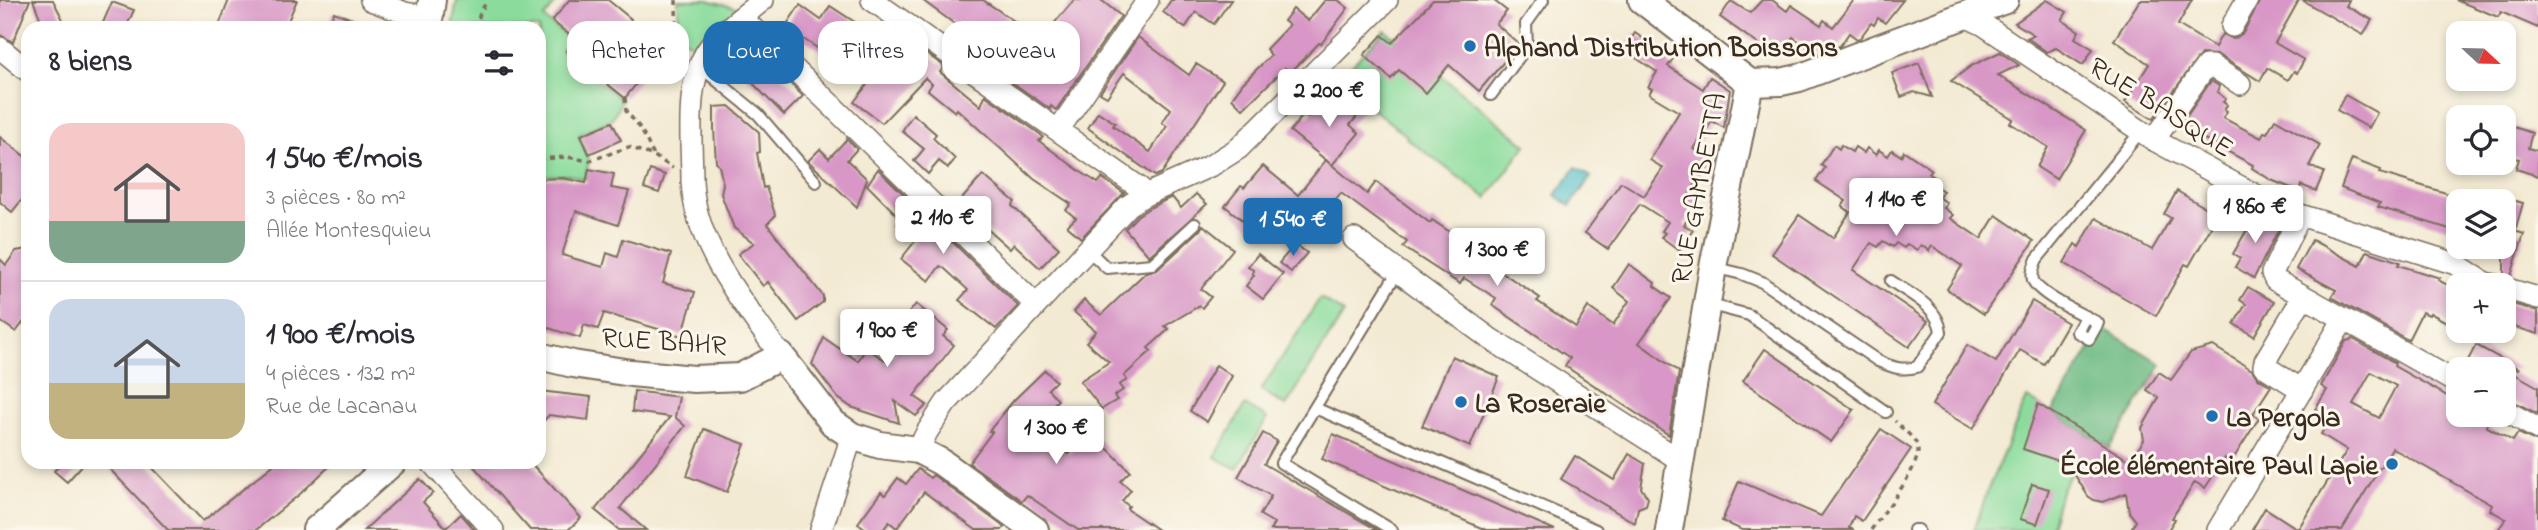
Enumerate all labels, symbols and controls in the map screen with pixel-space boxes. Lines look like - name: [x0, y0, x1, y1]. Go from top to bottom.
- chip: Acheter: [567, 21, 689, 84]
- chip: Louer: [703, 21, 804, 84]
- chip: Filtres: [818, 21, 928, 84]
- chip: Nouveau: [942, 21, 1080, 84]
- north arrow: [2446, 21, 2516, 91]
- map controls: [2446, 21, 2516, 427]
- place label: Alphand Distribution Boissons: [1484, 29, 1838, 70]
- marker: Alphand Distribution Boissons: [1462, 38, 1478, 54]
- text: 8 biens: [49, 41, 133, 85]
- icon: filters: [480, 44, 518, 82]
- street label: RUE BASQUE: [2080, 48, 2241, 170]
- pin: 2 200 €: [1264, 69, 1394, 129]
- text: 2 200 €: [1294, 75, 1364, 108]
- street label: RUE GAMBETTA: [1662, 89, 1739, 288]
- button: locate: [2446, 105, 2516, 175]
- text: 1 540 €/mois: [266, 138, 423, 182]
- icon: home: [105, 151, 189, 235]
- pin: 1 140 €: [1831, 178, 1961, 238]
- text: 3 pièces · 80 m²: [266, 182, 406, 215]
- text: 1 140 €: [1865, 184, 1927, 217]
- pin: 1 860 €: [2190, 186, 2320, 245]
- button: layers: [2446, 189, 2516, 259]
- text: 1 860 €: [2223, 191, 2287, 224]
- pin: 2 110 €: [878, 196, 1008, 256]
- pin: 1 540 €: [1228, 198, 1358, 258]
- text: 2 110 €: [911, 202, 975, 235]
- text: 1 540 €: [1259, 204, 1327, 237]
- text: Allée Montesquieu: [266, 215, 431, 248]
- pin: 1 300 €: [1432, 229, 1562, 288]
- text: 1 300 €: [1465, 234, 1529, 267]
- button: +: [2446, 273, 2516, 343]
- pin: 1 900 €: [822, 310, 952, 369]
- text: 1 900 €/mois: [266, 314, 415, 358]
- text: 1 900 €: [856, 315, 918, 348]
- street label: RUE BAHR: [600, 319, 728, 368]
- icon: home: [105, 327, 189, 411]
- button: −: [2446, 357, 2516, 427]
- text: 4 pièces · 132 m²: [266, 358, 415, 391]
- place label: La Roseraie: [1475, 385, 1607, 426]
- text: Rue de Lacanau: [266, 391, 417, 424]
- marker: La Roseraie: [1453, 394, 1469, 410]
- place label: La Pergola: [2226, 399, 2340, 441]
- pin: 1 300 €: [991, 406, 1121, 466]
- marker: La Pergola: [2204, 408, 2220, 424]
- text: 1 300 €: [1024, 412, 1088, 445]
- place label: École élémentaire Paul Lapie: [2059, 447, 2379, 488]
- marker: École élémentaire Paul Lapie: [2384, 456, 2400, 472]

